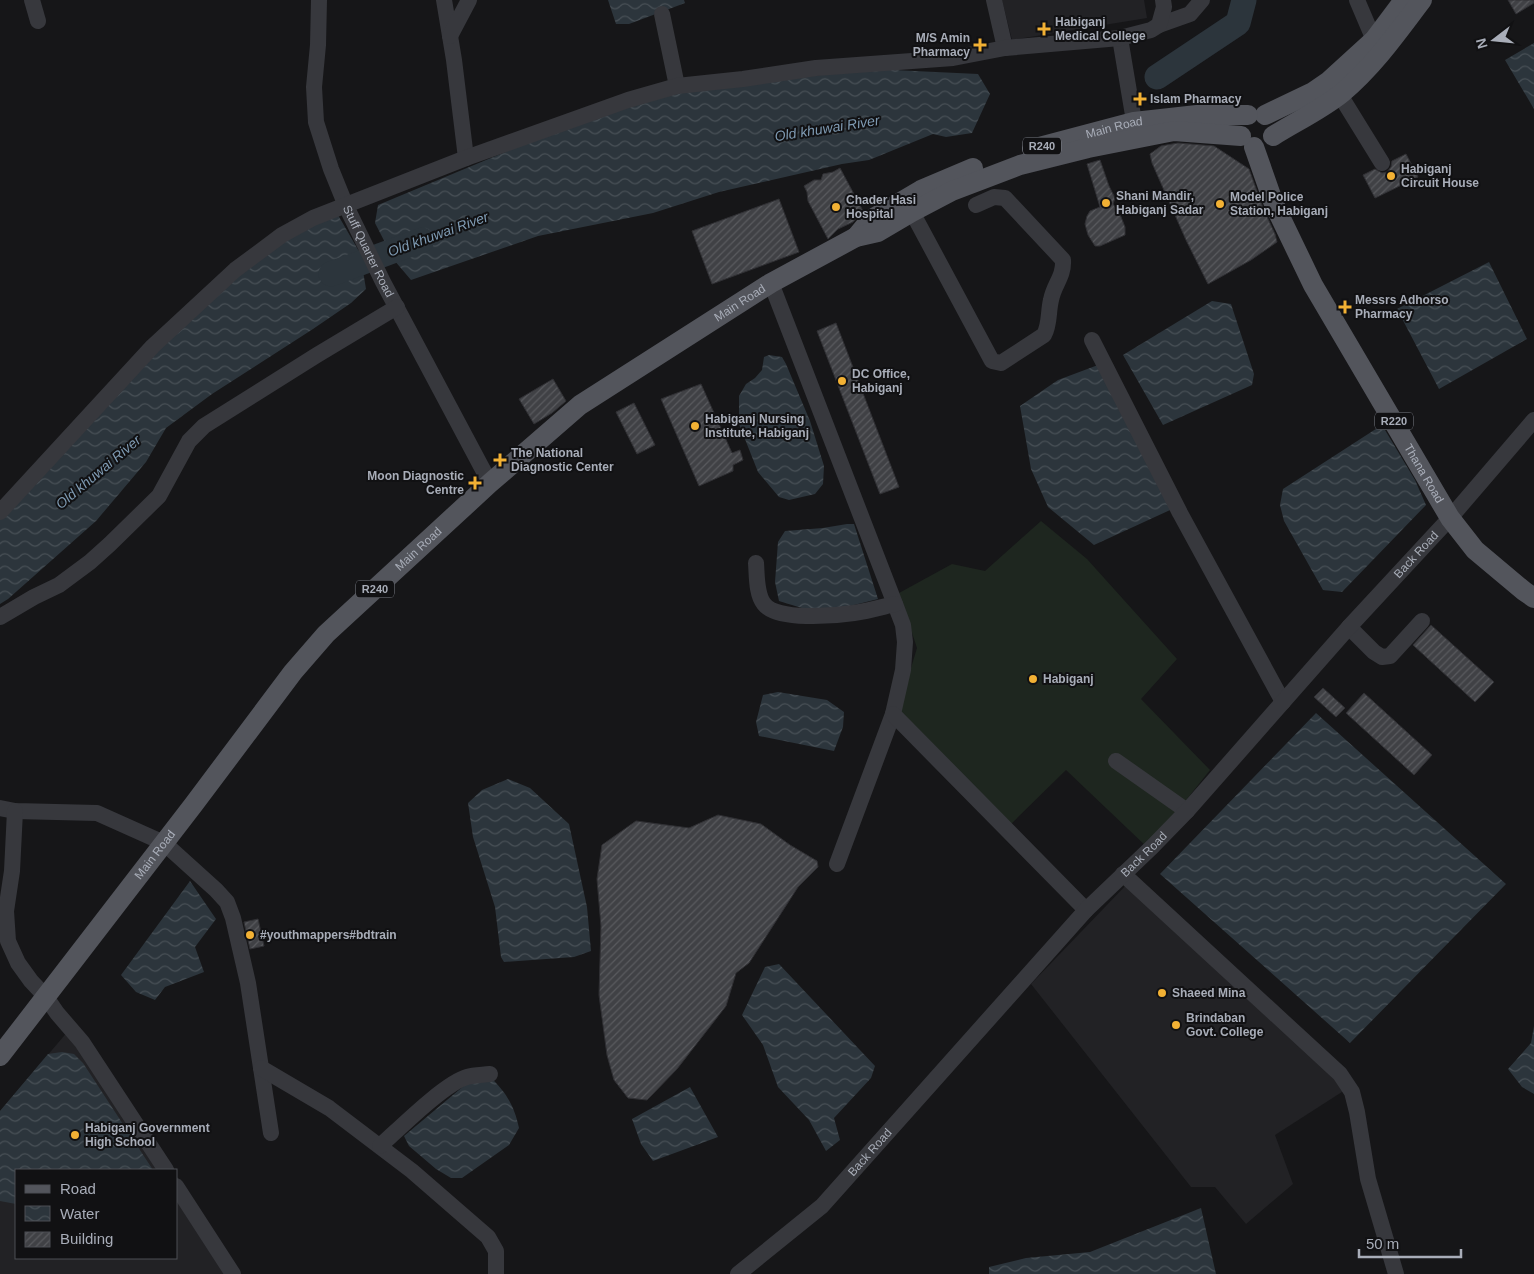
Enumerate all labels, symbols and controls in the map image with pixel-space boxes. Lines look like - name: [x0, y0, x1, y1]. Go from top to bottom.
- place label: Habiganj Medical College: [1055, 15, 1146, 43]
- north arrow: [1469, 15, 1519, 65]
- marker: Habiganj Medical College: [1037, 22, 1051, 36]
- place label: M/S Amin Pharmacy: [913, 31, 970, 59]
- text: N: [1472, 37, 1491, 51]
- marker: M/S Amin Pharmacy: [974, 39, 986, 51]
- place label: Islam Pharmacy: [1150, 92, 1242, 106]
- marker: Islam Pharmacy: [1134, 93, 1146, 105]
- water label: Old khuwai River: [773, 112, 882, 144]
- street label: Main Road: [1084, 114, 1143, 141]
- road number: R240: [1023, 138, 1061, 154]
- place label: Habiganj Circuit House: [1401, 162, 1479, 190]
- marker: Habiganj Circuit House: [1385, 170, 1397, 182]
- place label: Shani Mandir, Habiganj Sadar: [1116, 189, 1204, 217]
- place label: Model Police Station, Habiganj: [1230, 190, 1328, 218]
- place label: Chader Hasi Hospital: [846, 193, 916, 221]
- marker: Shani Mandir, Habiganj Sadar: [1100, 197, 1112, 209]
- marker: Model Police Station, Habiganj: [1214, 198, 1226, 210]
- marker: Chader Hasi Hospital: [830, 201, 842, 213]
- street label: Stuff Quarter Road: [340, 203, 397, 300]
- water label: Old khuwai River: [386, 208, 492, 260]
- street label: Main Road: [712, 281, 768, 324]
- place label: Messrs Adhorso Pharmacy: [1355, 293, 1449, 321]
- marker: Messrs Adhorso Pharmacy: [1339, 301, 1351, 313]
- place label: DC Office, Habiganj: [852, 367, 910, 395]
- marker: DC Office, Habiganj: [836, 375, 848, 387]
- place label: Habiganj Nursing Institute, Habiganj: [705, 412, 809, 440]
- road number: R220: [1375, 412, 1413, 430]
- marker: Habiganj Nursing Institute, Habiganj: [689, 420, 701, 432]
- water label: Old khuwai River: [52, 431, 145, 512]
- street label: Thana Road: [1401, 441, 1447, 506]
- place label: The National Diagnostic Center: [511, 446, 614, 474]
- marker: The National Diagnostic Center: [493, 453, 507, 467]
- place label: Moon Diagnostic Centre: [367, 469, 464, 497]
- marker: Moon Diagnostic Centre: [468, 476, 482, 490]
- street label: Main Road: [392, 524, 445, 574]
- street label: Back Road: [1391, 528, 1441, 581]
- road number: R240: [356, 580, 394, 598]
- place label: Habiganj: [1043, 672, 1094, 686]
- marker: Habiganj: [1027, 673, 1039, 685]
- street label: Main Road: [132, 827, 178, 882]
- street label: Back Road: [1118, 829, 1170, 880]
- place label: #youthmappers#bdtrain: [260, 928, 397, 942]
- marker: #youthmappers#bdtrain: [244, 929, 256, 941]
- place label: Shaeed Mina: [1172, 986, 1246, 1000]
- marker: Shaeed Mina: [1156, 987, 1168, 999]
- place label: Brindaban Govt. College: [1186, 1011, 1264, 1039]
- marker: Brindaban Govt. College: [1170, 1019, 1182, 1031]
- place label: Habiganj Government High School: [85, 1121, 210, 1149]
- street label: Back Road: [845, 1126, 895, 1179]
- marker: Habiganj Government High School: [69, 1129, 81, 1141]
- legend: [15, 1169, 178, 1259]
- text: Road: [60, 1180, 96, 1197]
- text: Water: [60, 1205, 99, 1222]
- scale bar: [1359, 1226, 1462, 1258]
- text: Building: [60, 1230, 113, 1247]
- text: 50 m: [1366, 1235, 1399, 1252]

